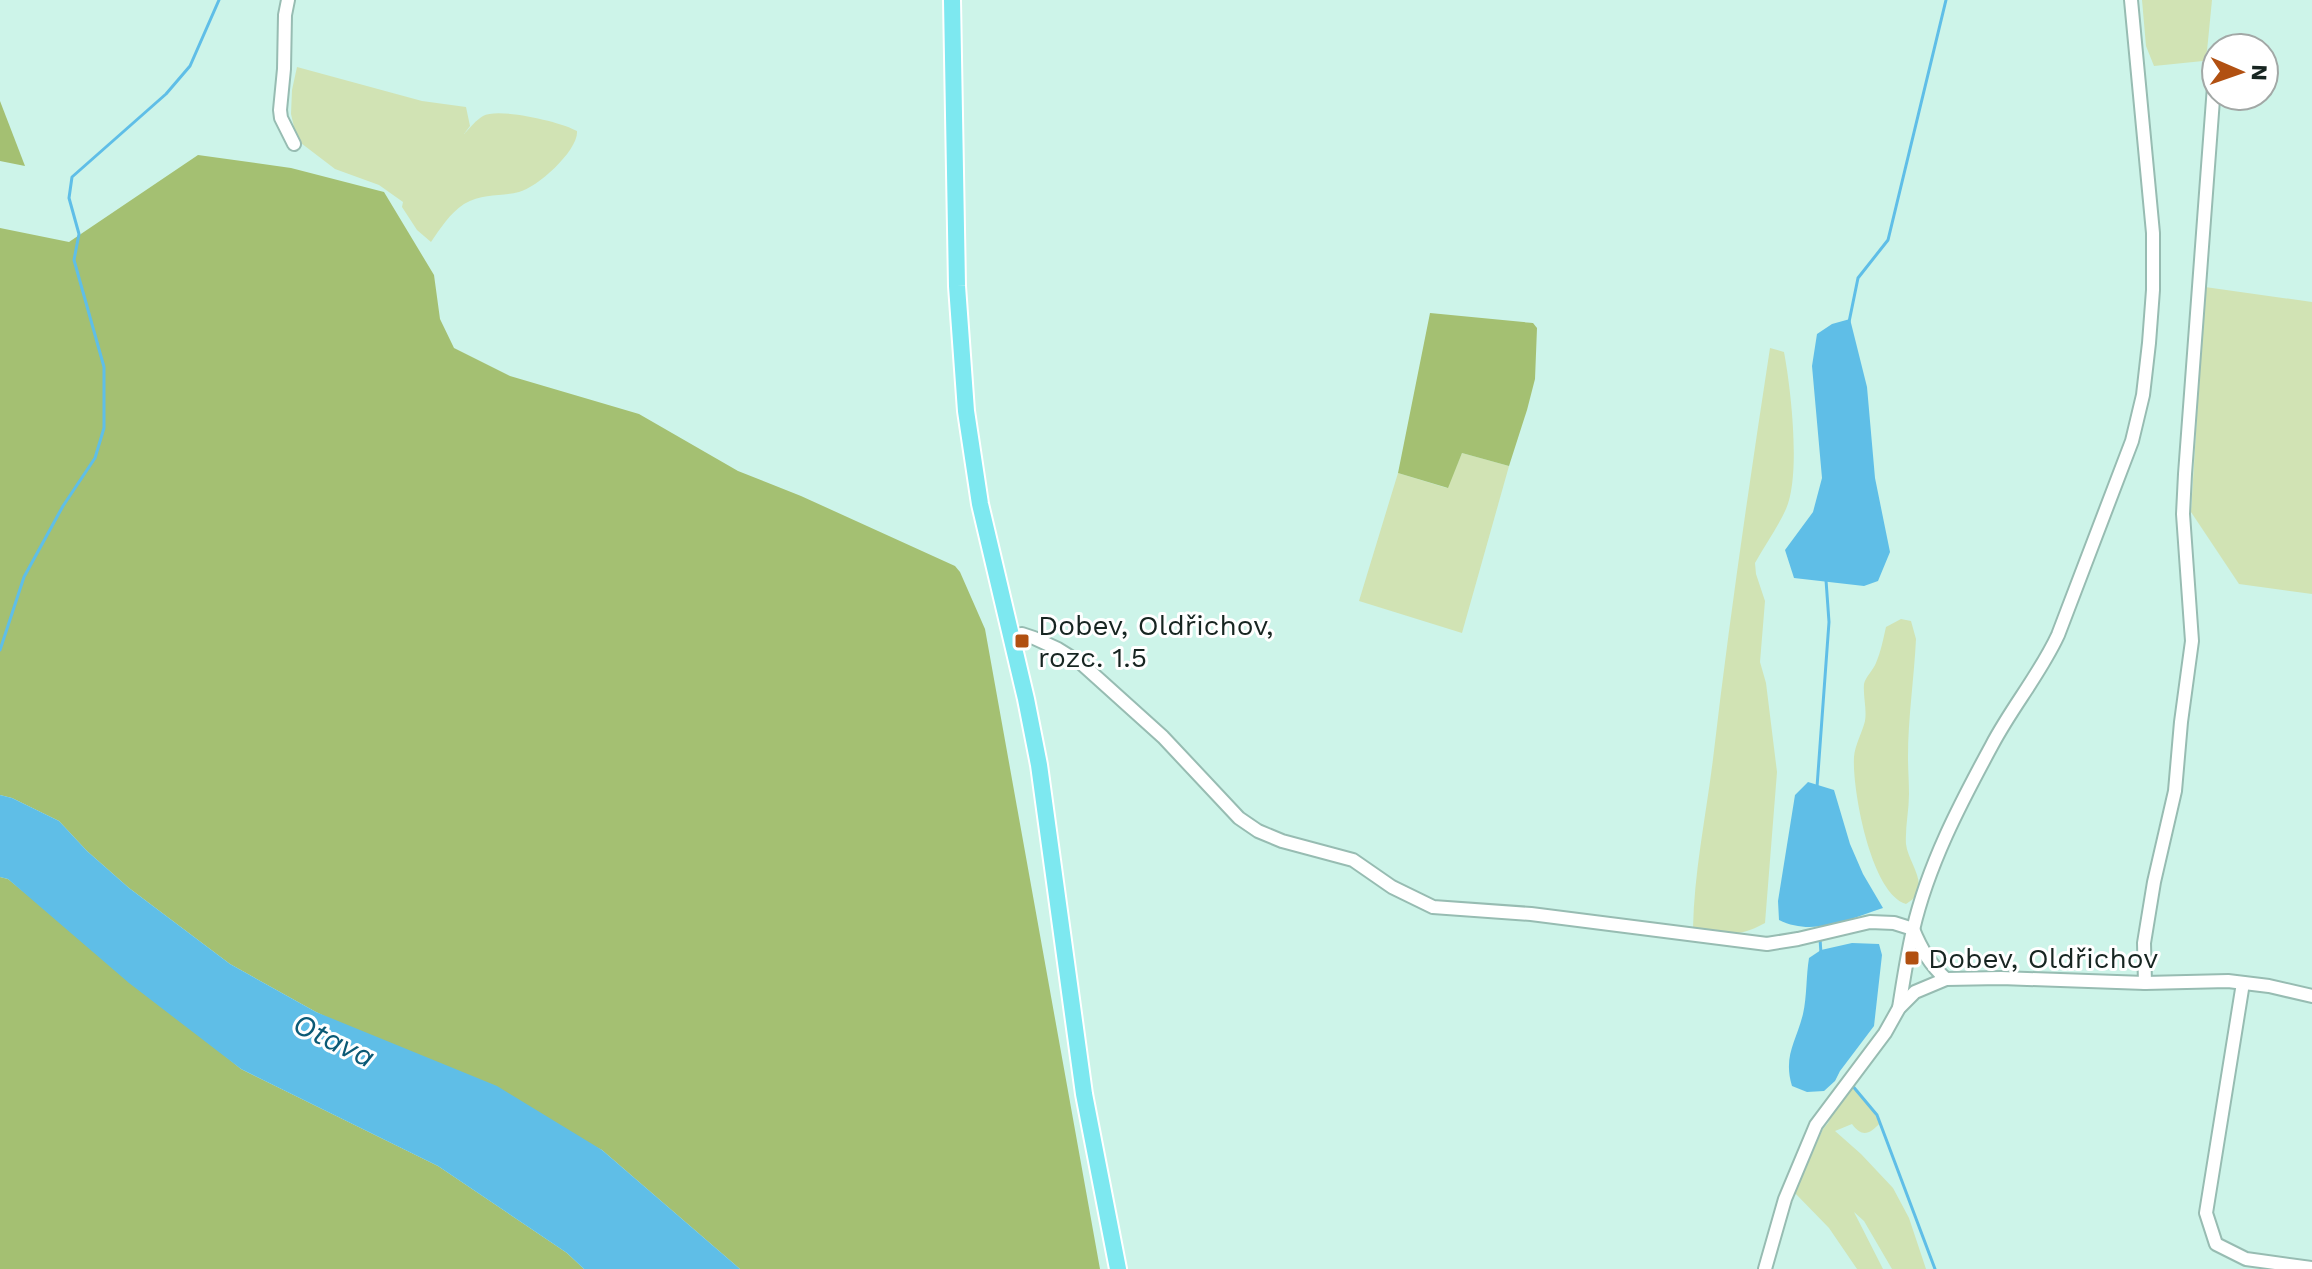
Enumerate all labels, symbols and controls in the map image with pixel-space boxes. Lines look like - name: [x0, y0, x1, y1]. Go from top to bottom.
- north arrow: [2200, 32, 2280, 112]
- text: N: [2247, 64, 2272, 81]
- place label: Dobev, Oldřichov, rozc. 1.5: [1038, 609, 1273, 674]
- marker: Dobev, Oldřichov, rozc. 1.5: [1013, 632, 1031, 650]
- place label: Dobev, Oldřichov: [1928, 942, 2159, 975]
- marker: Dobev, Oldřichov: [1903, 949, 1921, 967]
- water label: Otava: [287, 1005, 381, 1075]

